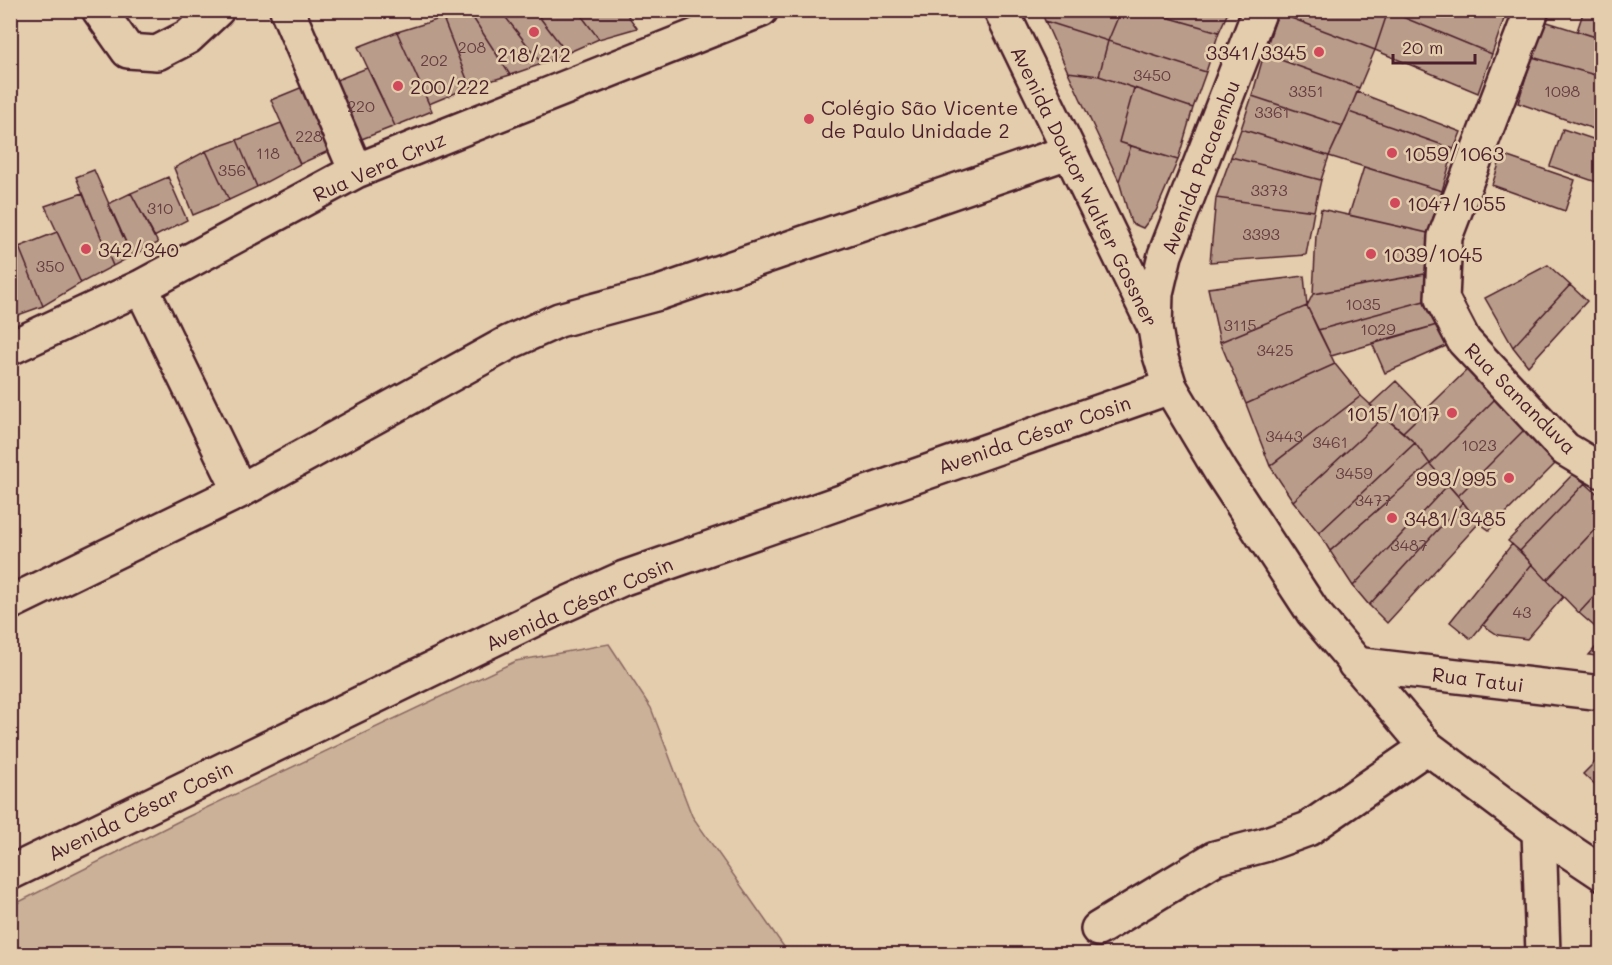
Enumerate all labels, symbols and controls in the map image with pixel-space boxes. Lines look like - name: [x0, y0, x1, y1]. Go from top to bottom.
- marker: 218/212: [527, 25, 541, 39]
- scale bar: [1393, 27, 1476, 65]
- text: 20 m: [1402, 35, 1443, 59]
- house number: 208: [458, 36, 487, 57]
- place label: 3341/3345: [1206, 39, 1307, 65]
- place label: 218/212: [497, 41, 571, 67]
- street label: Avenida Doutor Walter Gossner: [1005, 41, 1165, 331]
- marker: 3341/3345: [1312, 45, 1326, 59]
- house number: 202: [420, 49, 448, 70]
- house number: 3450: [1133, 64, 1171, 85]
- place label: 200/222: [410, 73, 490, 99]
- street label: Avenida Pacaembu: [1155, 76, 1245, 258]
- marker: 200/222: [391, 79, 405, 93]
- house number: 3351: [1288, 80, 1324, 101]
- house number: 1098: [1544, 80, 1580, 101]
- place label: Colégio São Vicente de Paulo Unidade 2: [821, 94, 1018, 143]
- house number: 220: [347, 95, 375, 116]
- house number: 3361: [1254, 101, 1290, 122]
- marker: Colégio São Vicente de Paulo Unidade 2: [802, 112, 816, 126]
- house number: 228: [295, 125, 323, 146]
- street label: Rua Vera Cruz: [308, 125, 450, 207]
- place label: 1059/1063: [1404, 140, 1504, 166]
- house number: 118: [256, 142, 280, 163]
- marker: 1059/1063: [1385, 146, 1399, 160]
- house number: 356: [218, 159, 246, 180]
- house number: 3373: [1250, 179, 1288, 200]
- place label: 1047/1055: [1407, 190, 1506, 216]
- marker: 1047/1055: [1388, 196, 1402, 210]
- house number: 310: [147, 197, 173, 218]
- house number: 3393: [1242, 223, 1280, 244]
- place label: 342/340: [98, 236, 179, 262]
- place label: 1039/1045: [1383, 241, 1483, 267]
- marker: 342/340: [79, 242, 93, 256]
- marker: 1039/1045: [1364, 247, 1378, 261]
- house number: 350: [36, 255, 64, 276]
- house number: 1035: [1345, 293, 1381, 314]
- house number: 3115: [1223, 314, 1257, 335]
- house number: 1029: [1360, 318, 1396, 339]
- street label: Rua Sananduva: [1460, 337, 1582, 459]
- house number: 3425: [1256, 339, 1294, 360]
- street label: Avenida César Cosin: [934, 389, 1134, 479]
- place label: 1015/1017: [1346, 400, 1440, 426]
- marker: 1015/1017: [1445, 406, 1459, 420]
- house number: 3443: [1265, 425, 1303, 446]
- house number: 3461: [1312, 431, 1348, 452]
- house number: 1023: [1461, 434, 1497, 455]
- house number: 3459: [1335, 462, 1373, 483]
- place label: 993/995: [1416, 465, 1497, 491]
- marker: 993/995: [1502, 471, 1516, 485]
- house number: 3477: [1355, 489, 1391, 510]
- place label: 3481/3485: [1404, 505, 1506, 531]
- marker: 3481/3485: [1385, 511, 1399, 525]
- house number: 3487: [1390, 534, 1428, 555]
- street label: Avenida César Cosin: [481, 550, 677, 656]
- house number: 43: [1513, 601, 1531, 622]
- street label: Rua Tatui: [1431, 660, 1525, 698]
- street label: Avenida César Cosin: [43, 754, 237, 866]

